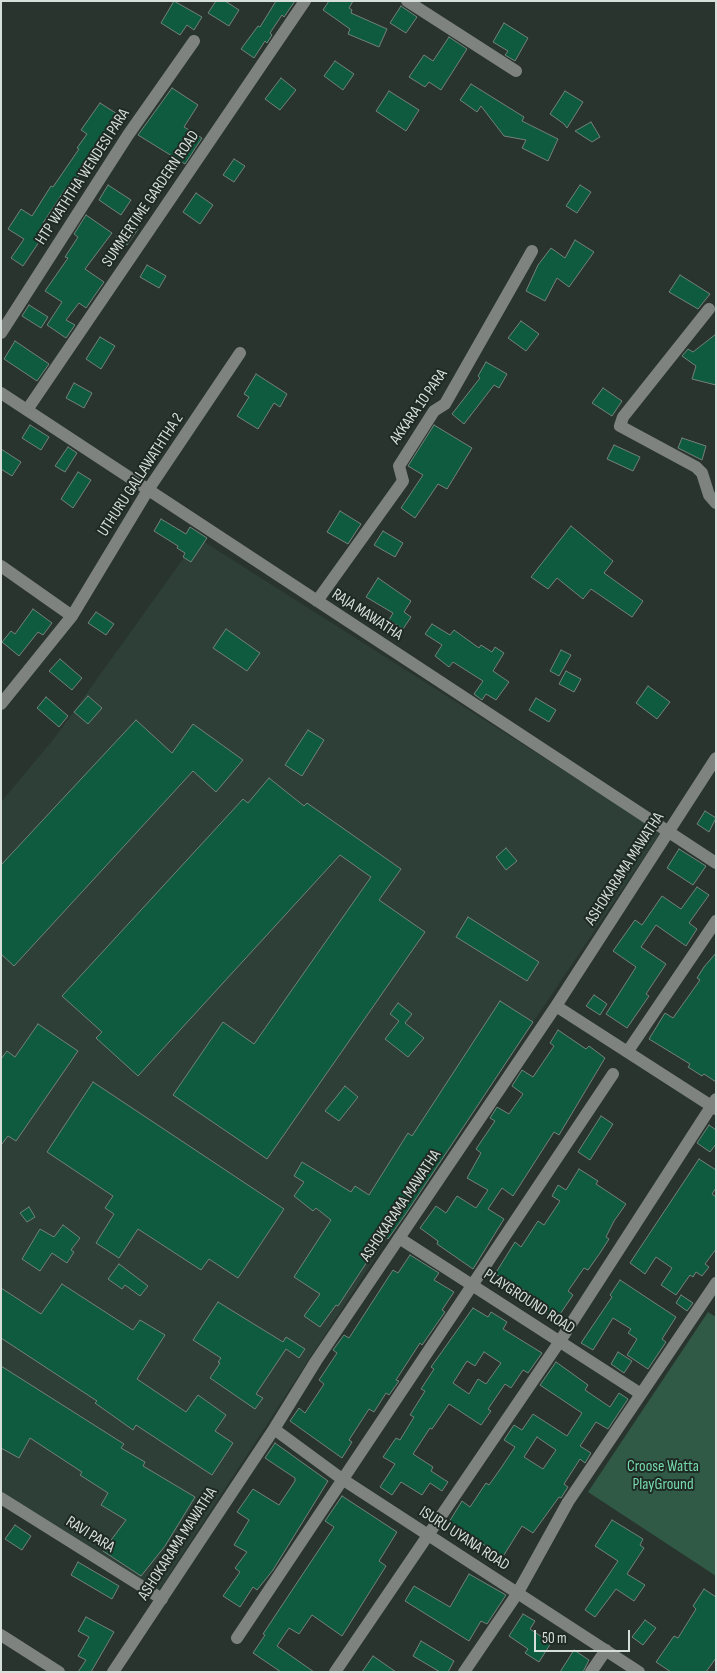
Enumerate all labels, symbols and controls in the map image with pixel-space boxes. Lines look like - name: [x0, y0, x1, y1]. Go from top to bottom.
- street label: HTP WATHTHA WENDESI PARA: [32, 105, 134, 249]
- street label: SUMMERTIME GARDERN ROAD: [98, 127, 204, 271]
- street label: AKKARA 10 PARA: [386, 366, 452, 448]
- street label: UTHURU GALLAWATHTHA 2: [94, 410, 188, 540]
- street label: RAJA MAWATHA: [328, 585, 406, 645]
- street label: ASHOKARAMA MAWATHA: [581, 809, 669, 929]
- street label: ASHOKARAMA MAWATHA: [357, 1147, 445, 1265]
- street label: PLAYGROUND ROAD: [480, 1265, 578, 1339]
- park label: Croose Watta PlayGround: [627, 1457, 699, 1495]
- street label: ASHOKARAMA MAWATHA: [134, 1484, 222, 1604]
- street label: ISURU UYANA ROAD: [415, 1503, 513, 1575]
- street label: RAVI PARA: [62, 1513, 118, 1557]
- scale bar: [537, 1620, 633, 1652]
- text: 50 m: [542, 1629, 567, 1648]

